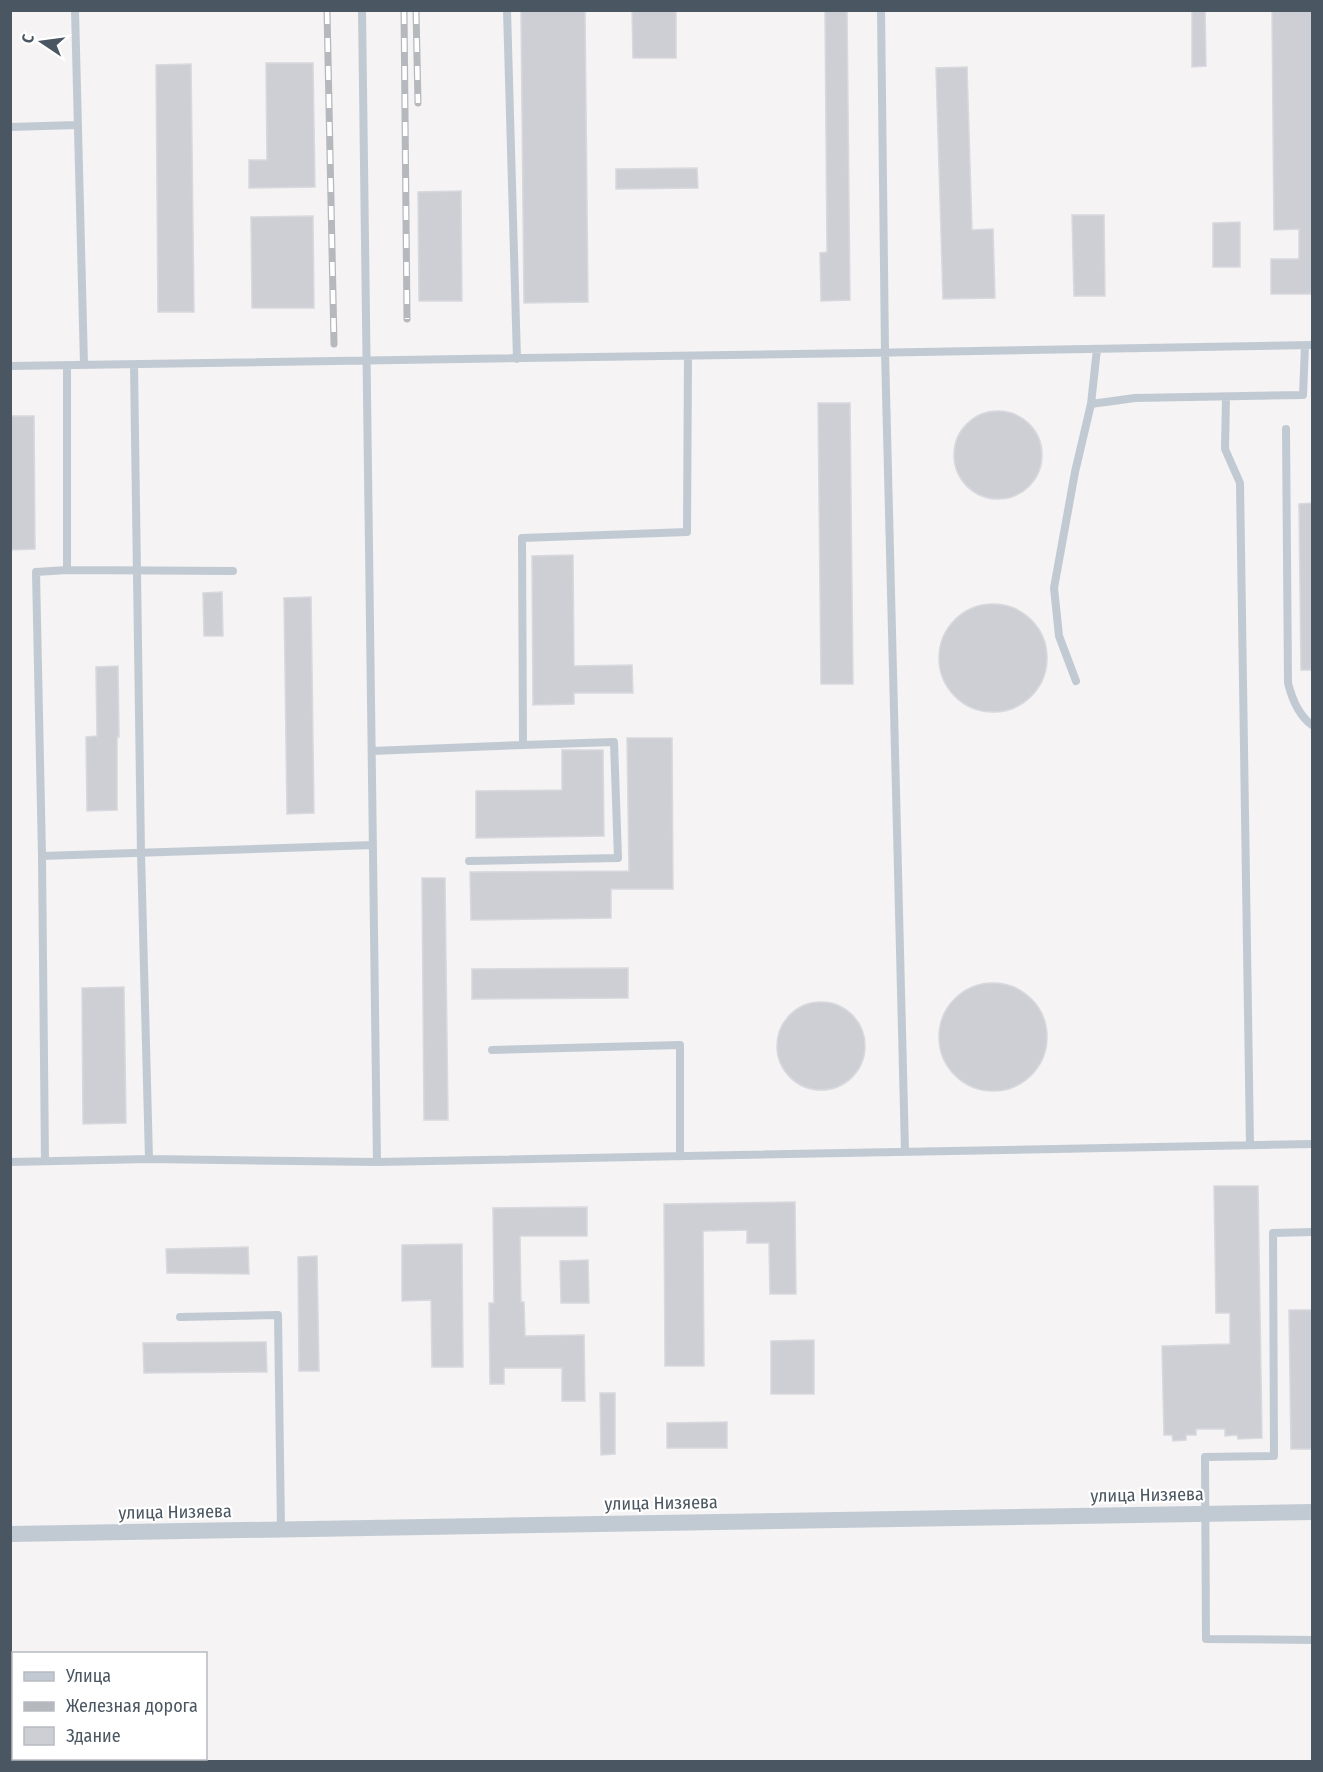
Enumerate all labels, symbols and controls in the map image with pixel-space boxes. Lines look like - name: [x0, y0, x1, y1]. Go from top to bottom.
- north arrow: [12, 12, 72, 72]
- text: С: [18, 32, 38, 45]
- street label: улица Низяева: [1090, 1483, 1204, 1507]
- street label: улица Низяева: [604, 1491, 718, 1515]
- street label: улица Низяева: [118, 1500, 232, 1524]
- legend: [12, 1652, 207, 1760]
- text: Улица: [65, 1665, 111, 1687]
- text: Железная дорога: [66, 1695, 198, 1717]
- text: Здание: [66, 1725, 121, 1747]

